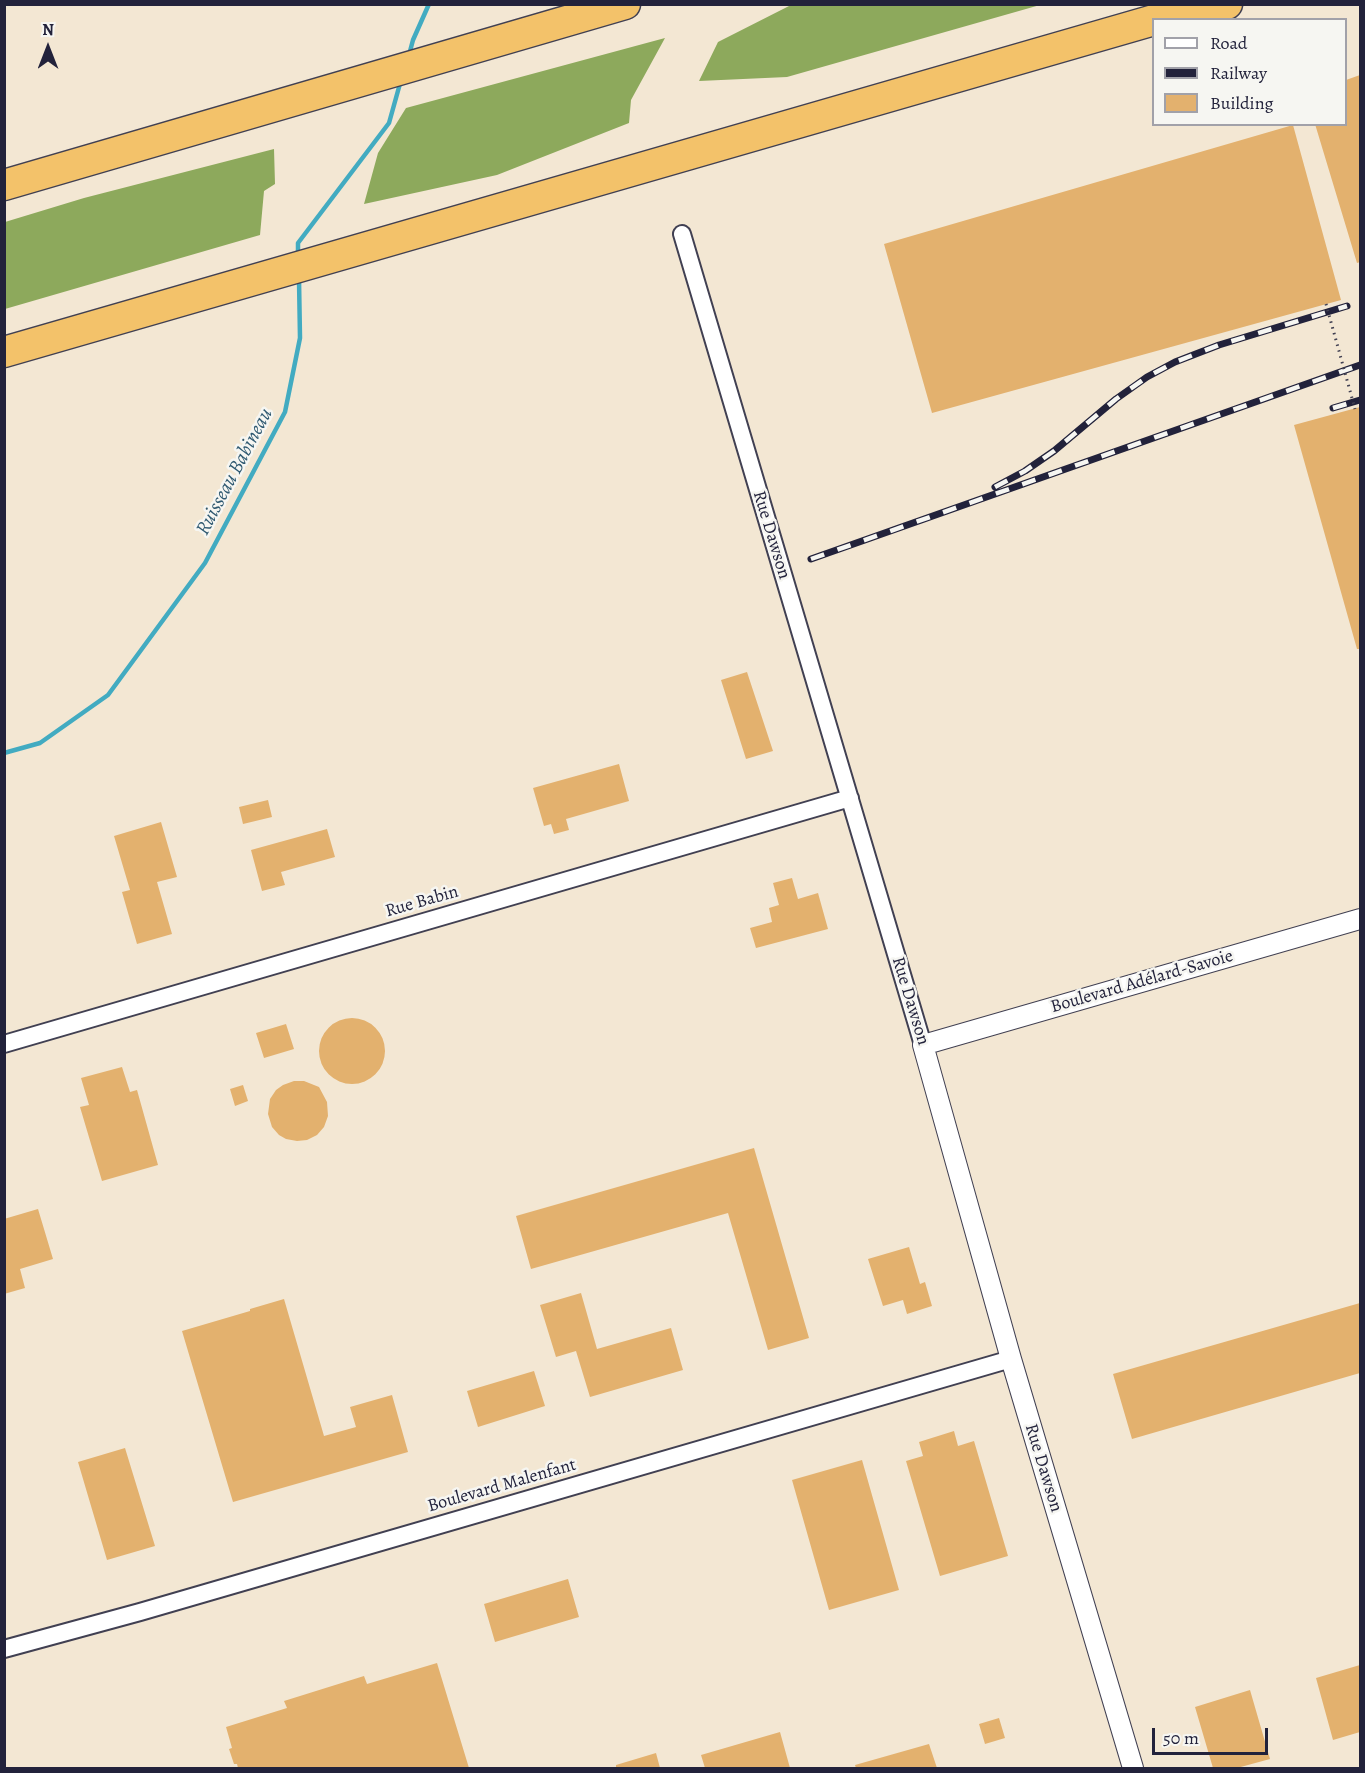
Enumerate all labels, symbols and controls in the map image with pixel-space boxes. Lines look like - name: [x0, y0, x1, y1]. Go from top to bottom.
- north arrow: [18, 18, 78, 78]
- legend: [1152, 18, 1347, 126]
- text: N: [42, 19, 54, 41]
- text: Road: [1210, 31, 1247, 55]
- text: Railway: [1210, 61, 1267, 85]
- text: Building: [1210, 91, 1274, 115]
- water label: Ruisseau Babineau: [192, 405, 278, 539]
- street label: Rue Dawson: [747, 488, 795, 582]
- street label: Rue Babin: [383, 881, 461, 923]
- street label: Boulevard Adélard-Savoie: [1048, 946, 1236, 1018]
- street label: Rue Dawson: [886, 954, 934, 1048]
- street label: Rue Dawson: [1019, 1421, 1067, 1515]
- street label: Boulevard Malenfant: [425, 1454, 579, 1518]
- scale bar: [1155, 1716, 1270, 1754]
- text: 50 m: [1163, 1726, 1199, 1750]

